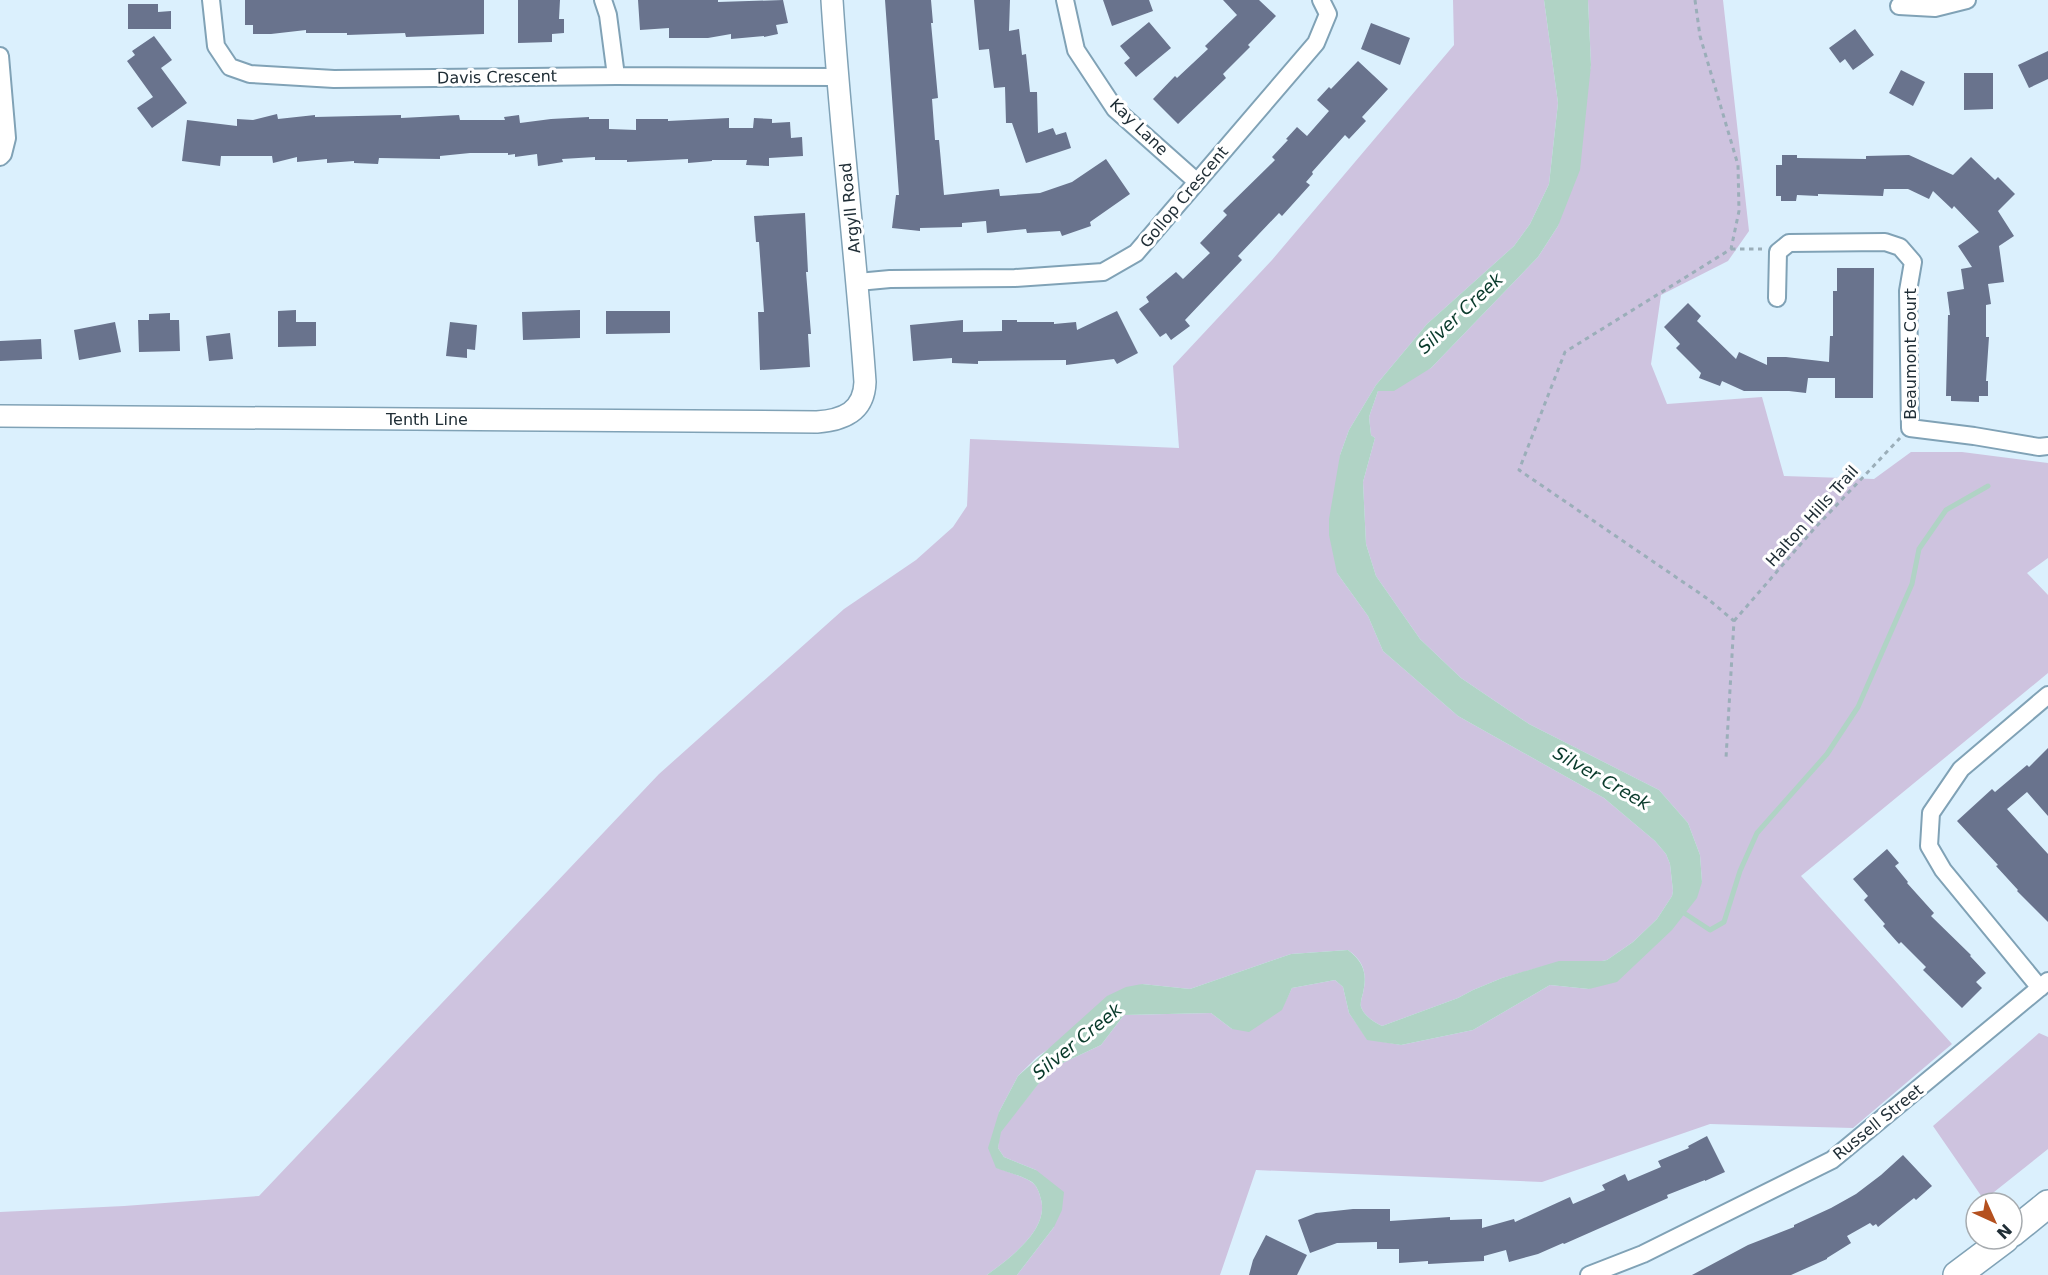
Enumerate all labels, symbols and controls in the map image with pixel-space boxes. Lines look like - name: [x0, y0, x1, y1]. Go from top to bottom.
- street label: Davis Crescent: [437, 66, 557, 88]
- street label: Kay Lane: [1106, 95, 1172, 159]
- street label: Gollop Crescent: [1136, 142, 1232, 252]
- street label: Argyll Road: [836, 162, 864, 254]
- water label: Silver Creek: [1413, 267, 1508, 358]
- street label: Beaumont Court: [1901, 288, 1920, 420]
- street label: Tenth Line: [385, 410, 468, 429]
- street label: Halton Hills Trail: [1762, 462, 1862, 570]
- water label: Silver Creek: [1550, 742, 1656, 815]
- water label: Silver Creek: [1028, 998, 1127, 1083]
- street label: Russell Street: [1829, 1080, 1927, 1164]
- north arrow: [1964, 1191, 2024, 1251]
- text: N: [1993, 1220, 2016, 1243]

